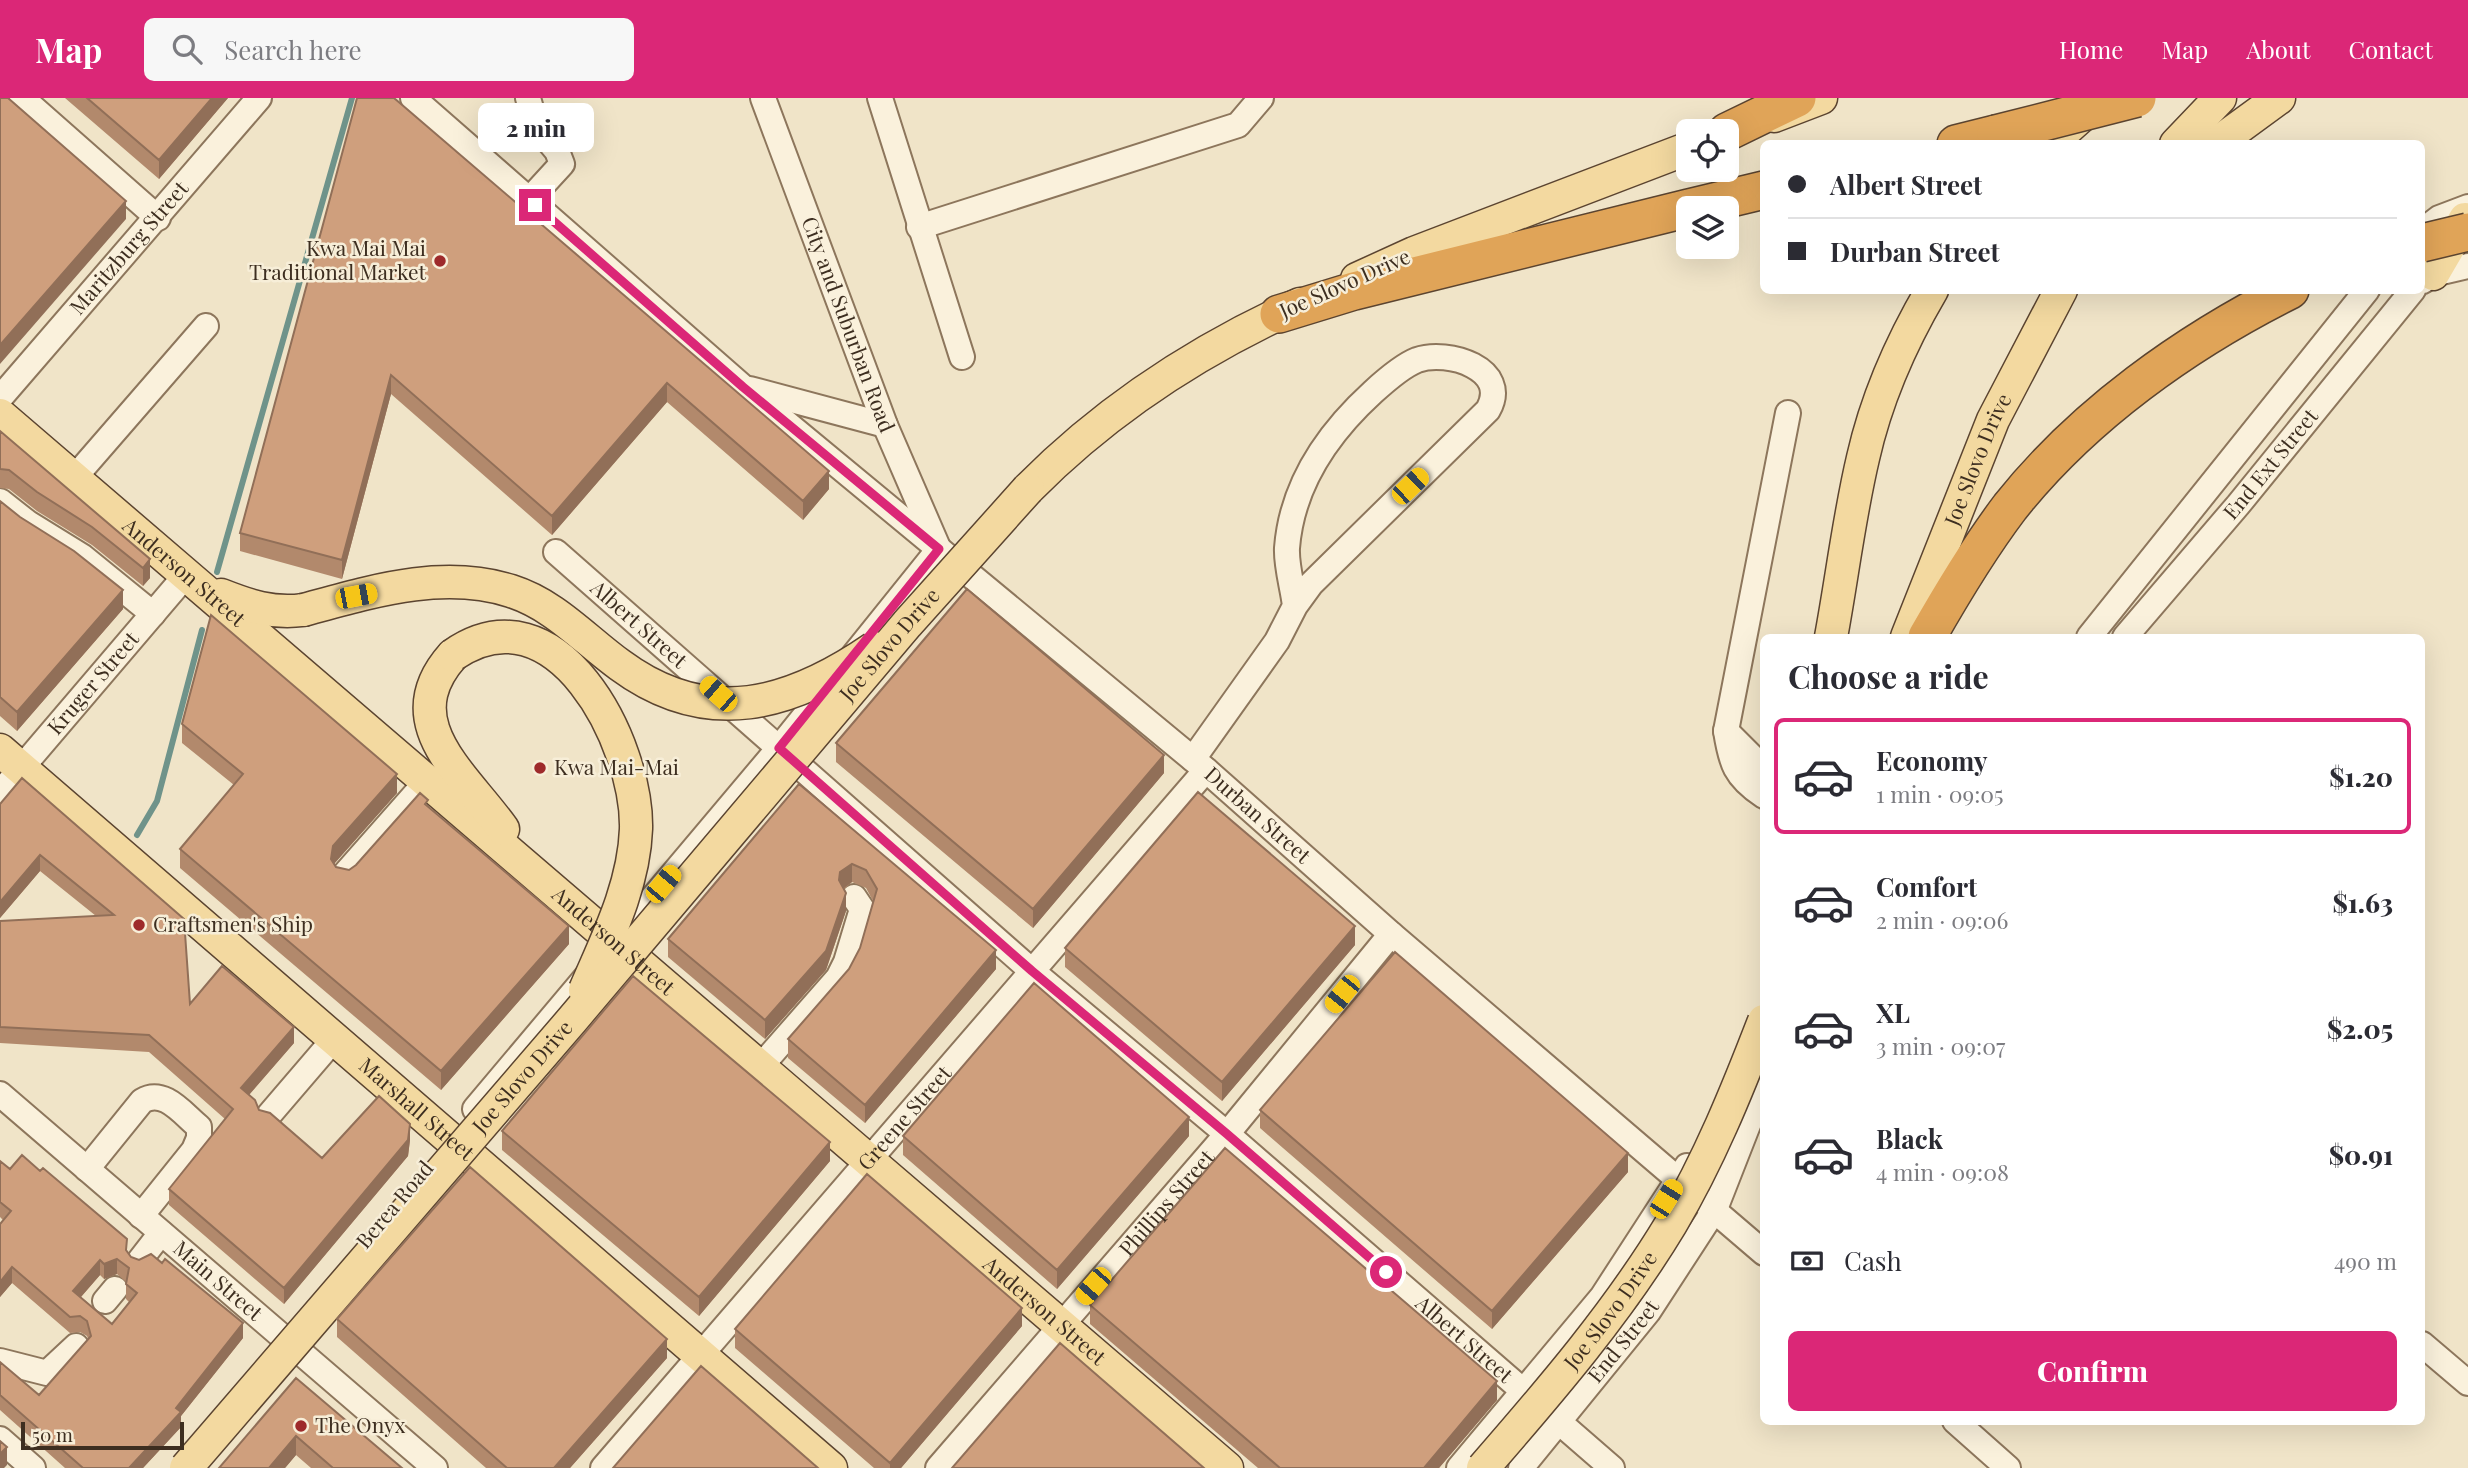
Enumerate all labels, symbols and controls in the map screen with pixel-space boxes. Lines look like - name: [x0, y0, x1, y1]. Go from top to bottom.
- search box: [144, 18, 634, 81]
- text: Map: [35, 27, 102, 71]
- icon: search: [168, 30, 206, 68]
- text: Search here: [224, 32, 362, 67]
- text: Home: [2059, 33, 2123, 65]
- text: Map: [2161, 33, 2208, 65]
- text: About: [2246, 33, 2310, 65]
- text: Contact: [2348, 33, 2433, 65]
- callout: 2 min: [477, 104, 593, 153]
- text: 2 min: [506, 112, 566, 143]
- map controls: [1676, 119, 1739, 259]
- button: locate: [1676, 119, 1739, 182]
- text: Albert Street: [1830, 167, 1982, 202]
- street label: Maritzburg Street: [62, 174, 194, 319]
- route end: [519, 189, 551, 221]
- button: layers: [1676, 196, 1739, 259]
- street label: City and Suburban Road: [796, 212, 902, 436]
- place label: Kwa Mai Mai Traditional Market: [249, 233, 427, 285]
- text: Durban Street: [1830, 234, 2000, 269]
- street label: Joe Slovo Drive: [1273, 241, 1414, 324]
- marker: Kwa Mai Mai Traditional Market: [432, 253, 448, 269]
- street label: Joe Slovo Drive: [1936, 388, 2017, 530]
- street label: End Ext Street: [2216, 402, 2323, 524]
- car: [1388, 464, 1433, 508]
- street label: Anderson Street: [117, 510, 253, 632]
- street label: Albert Street: [585, 572, 695, 674]
- street label: Joe Slovo Drive: [831, 581, 945, 707]
- car: [334, 582, 379, 610]
- street label: Kruger Street: [40, 624, 144, 740]
- text: Choose a ride: [1788, 654, 1989, 697]
- car: [696, 672, 741, 716]
- text: Economy: [1876, 743, 1987, 778]
- icon: car: [1792, 745, 1855, 808]
- place label: Kwa Mai-Mai: [554, 752, 679, 780]
- street label: Durban Street: [1200, 759, 1318, 869]
- text: $1.20: [2329, 759, 2393, 794]
- marker: Kwa Mai-Mai: [532, 760, 548, 776]
- text: 1 min · 09:05: [1876, 778, 2004, 809]
- car: [642, 861, 685, 907]
- text: Comfort: [1876, 869, 1977, 904]
- icon: car: [1792, 871, 1855, 934]
- street label: Anderson Street: [546, 879, 682, 1001]
- text: $1.63: [2332, 885, 2393, 920]
- text: 2 min · 09:06: [1876, 904, 2008, 935]
- place label: Craftsmen's Ship: [153, 909, 313, 937]
- marker: Craftsmen's Ship: [131, 917, 147, 933]
- car: [1321, 971, 1364, 1017]
- text: XL: [1876, 995, 1910, 1030]
- icon: car: [1792, 997, 1855, 1060]
- text: $2.05: [2327, 1011, 2393, 1046]
- street label: Joe Slovo Drive: [464, 1013, 578, 1139]
- text: 3 min · 09:07: [1876, 1030, 2005, 1061]
- street label: Marshall Street: [354, 1050, 482, 1166]
- street label: Greene Street: [850, 1058, 957, 1175]
- text: Black: [1876, 1121, 1943, 1156]
- icon: car: [1792, 1123, 1855, 1186]
- text: $0.91: [2329, 1137, 2393, 1172]
- street label: Phillips Street: [1112, 1142, 1220, 1261]
- street label: Berea Road: [349, 1154, 438, 1253]
- text: 4 min · 09:08: [1876, 1156, 2009, 1187]
- car: [1646, 1176, 1687, 1222]
- street label: Main Street: [168, 1233, 270, 1326]
- icon: cash: [1788, 1242, 1826, 1280]
- text: Cash: [1844, 1243, 1902, 1278]
- street label: Joe Slovo Drive: [1556, 1245, 1662, 1375]
- text: 490 m: [2334, 1245, 2397, 1276]
- street label: Anderson Street: [978, 1248, 1113, 1370]
- route start: [1370, 1256, 1402, 1288]
- car: [1072, 1263, 1115, 1309]
- street label: Albert Street: [1410, 1288, 1520, 1388]
- street label: End Street: [1580, 1293, 1665, 1388]
- button: Confirm: [1788, 1331, 2397, 1411]
- place label: The Onyx: [315, 1410, 406, 1438]
- marker: The Onyx: [293, 1418, 309, 1434]
- scale bar: [21, 1419, 184, 1451]
- text: 50 m: [32, 1421, 73, 1447]

